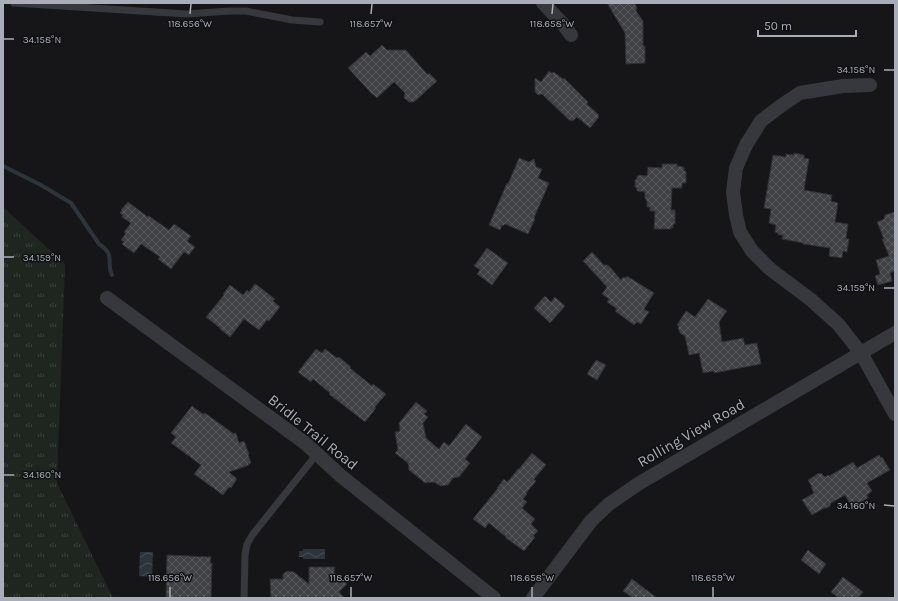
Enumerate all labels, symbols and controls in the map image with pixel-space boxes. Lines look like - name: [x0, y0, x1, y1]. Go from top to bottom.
- scale bar: [758, 12, 856, 38]
- text: 118.656°W: [168, 18, 212, 30]
- text: 118.657°W: [350, 18, 393, 30]
- text: 118.658°W: [530, 18, 574, 30]
- text: 50 m: [764, 19, 792, 33]
- text: 34.158°N: [23, 34, 61, 46]
- text: 34.158°N: [837, 64, 875, 76]
- text: 34.159°N: [23, 252, 61, 264]
- text: 34.159°N: [837, 282, 875, 294]
- street label: Bridle Trail Road: [264, 390, 362, 474]
- street label: Rolling View Road: [634, 395, 748, 471]
- text: 34.160°N: [23, 469, 61, 481]
- text: 34.160°N: [837, 500, 875, 512]
- text: 118.656°W: [148, 572, 192, 584]
- text: 118.657°W: [330, 572, 373, 584]
- text: 118.658°W: [510, 572, 554, 584]
- text: 118.659°W: [691, 572, 735, 584]

